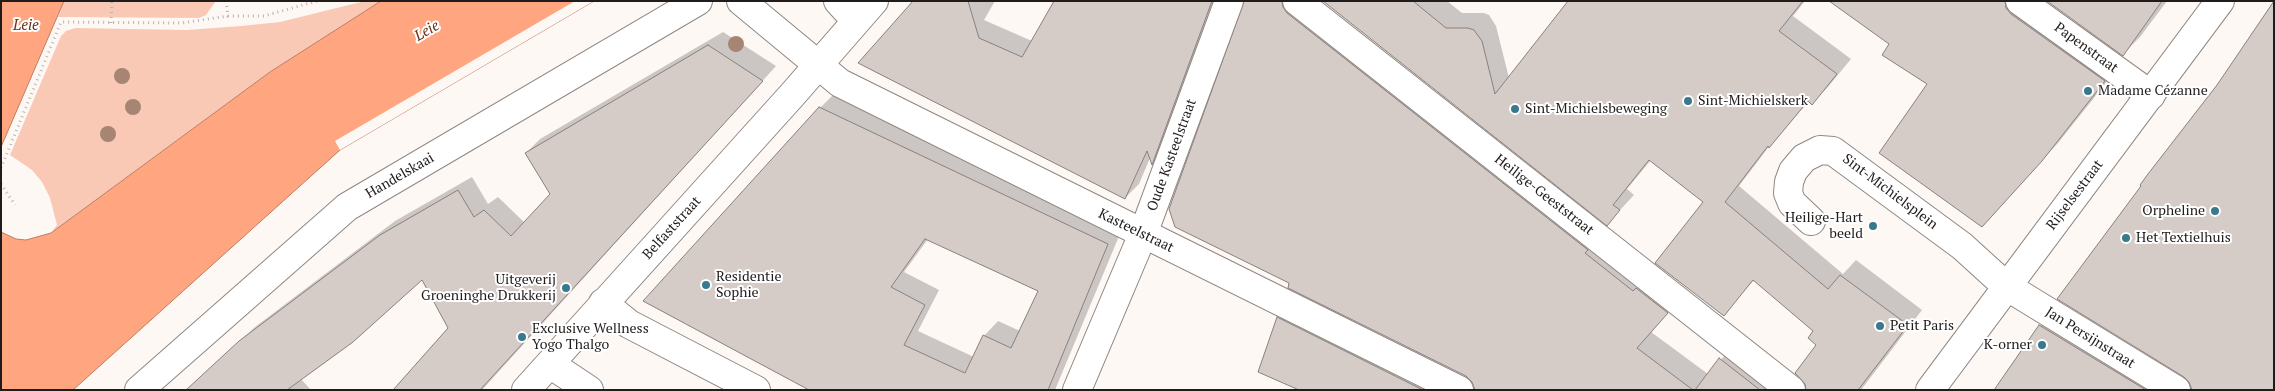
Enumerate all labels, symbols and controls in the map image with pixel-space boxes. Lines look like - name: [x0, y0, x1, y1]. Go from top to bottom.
- water label: Leie: [13, 17, 39, 35]
- water label: Leie: [411, 17, 443, 45]
- street label: Papenstraat: [2051, 19, 2121, 77]
- place label: Madame Cézanne: [2098, 83, 2208, 99]
- marker: Madame Cézanne: [2082, 85, 2094, 97]
- place label: Sint-Michielskerk: [1698, 93, 1808, 109]
- marker: Sint-Michielskerk: [1682, 95, 1694, 107]
- street label: Oude Kasteelstraat: [1144, 97, 1200, 213]
- place label: Sint-Michielsbeweging: [1525, 101, 1667, 117]
- marker: Sint-Michielsbeweging: [1509, 103, 1521, 115]
- street label: Handelskaai: [363, 150, 437, 202]
- street label: Heilige-Geeststraat: [1491, 151, 1597, 239]
- street label: Sint-Michielsplein: [1839, 151, 1941, 233]
- street label: Rijselsestraat: [2043, 157, 2107, 233]
- street label: Belfaststraat: [639, 193, 705, 263]
- place label: Orpheline: [2142, 203, 2205, 219]
- marker: Orpheline: [2209, 205, 2221, 217]
- street label: Kasteelstraat: [1096, 206, 1176, 256]
- place label: Heilige-Hart beeld: [1785, 210, 1863, 242]
- marker: Heilige-Hart beeld: [1867, 220, 1879, 232]
- place label: Het Textielhuis: [2136, 230, 2231, 246]
- marker: Het Textielhuis: [2120, 232, 2132, 244]
- place label: Residentie Sophie: [716, 269, 782, 302]
- place label: Uitgeverij Groeninghe Drukkerij: [421, 272, 556, 304]
- marker: Residentie Sophie: [700, 279, 712, 291]
- marker: Uitgeverij Groeninghe Drukkerij: [560, 282, 572, 294]
- street label: Jan Persijnstraat: [2042, 304, 2138, 372]
- place label: Petit Paris: [1890, 318, 1954, 334]
- marker: Petit Paris: [1874, 320, 1886, 332]
- place label: Exclusive Wellness Yogo Thalgo: [532, 321, 649, 354]
- marker: Exclusive Wellness Yogo Thalgo: [516, 331, 528, 343]
- place label: K-orner: [1984, 337, 2032, 353]
- marker: K-orner: [2036, 339, 2048, 351]

